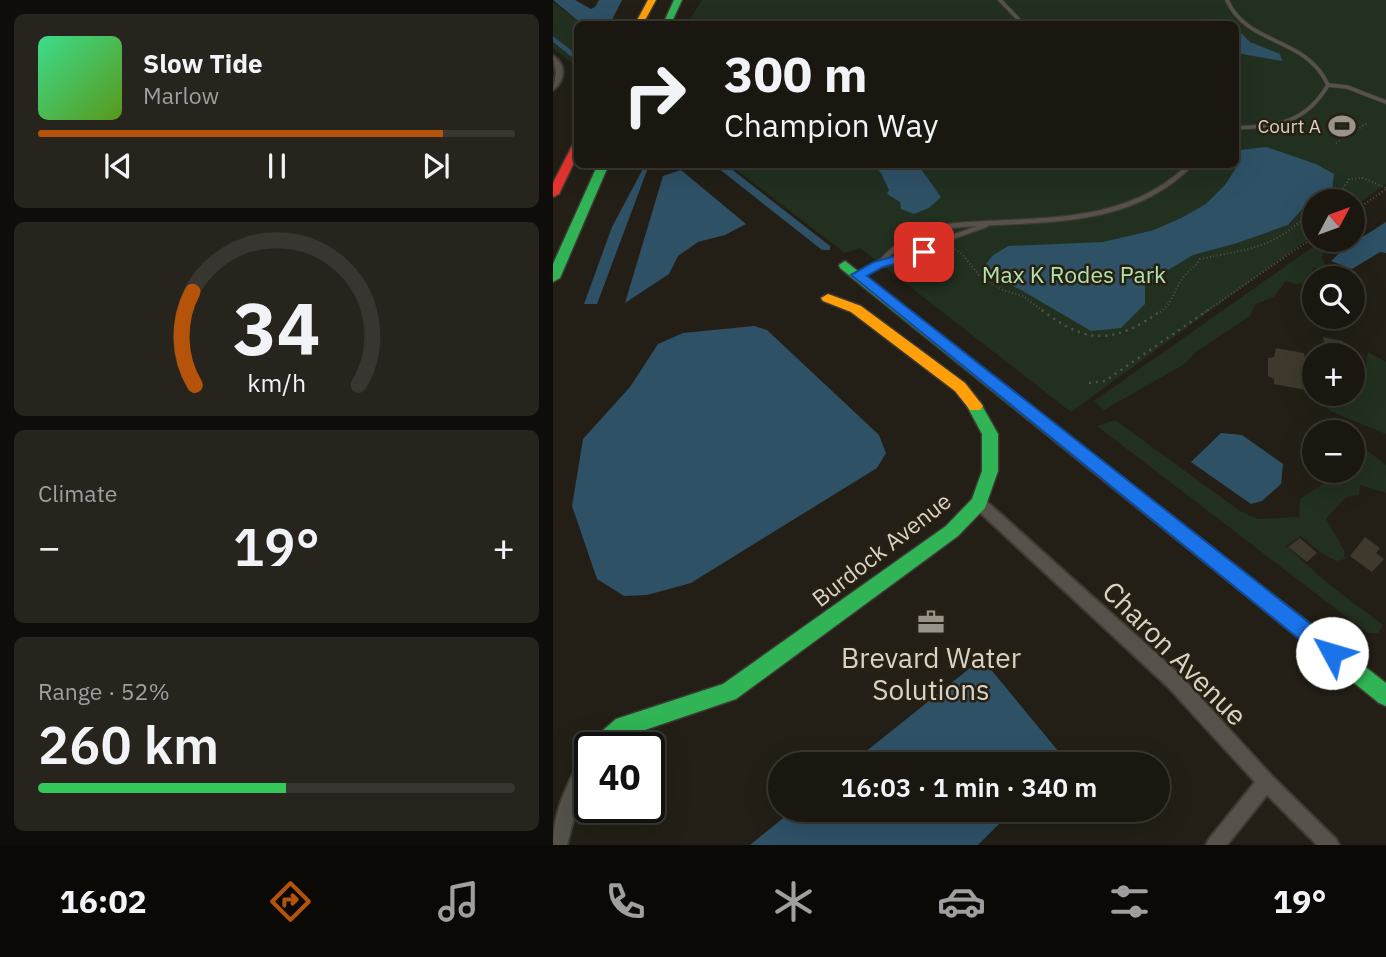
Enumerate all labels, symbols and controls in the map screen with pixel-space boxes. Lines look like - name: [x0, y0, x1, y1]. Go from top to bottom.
- text: 300 m: [724, 42, 868, 105]
- text: Slow Tide: [143, 46, 263, 80]
- icon: right: [609, 49, 700, 140]
- text: Marlow: [143, 80, 219, 110]
- text: Champion Way: [724, 104, 938, 146]
- sports icon: Court A: [1327, 111, 1357, 141]
- place label: Court A: [1257, 114, 1321, 138]
- icon: previous: [99, 147, 137, 185]
- icon: pause: [258, 147, 296, 185]
- icon: next: [417, 147, 455, 185]
- north arrow: [1302, 189, 1365, 252]
- map controls: [1302, 189, 1365, 483]
- pin: [894, 222, 954, 282]
- icon: arrive: [905, 233, 943, 271]
- park label: Max K Rodes Park: [982, 259, 1166, 289]
- button: search: [1302, 266, 1365, 329]
- text: 34: [233, 280, 320, 375]
- button: +: [1302, 343, 1365, 406]
- text: km/h: [247, 365, 306, 398]
- button: −: [1302, 420, 1365, 483]
- text: Climate: [38, 478, 117, 508]
- street label: Burdock Avenue: [805, 485, 957, 613]
- text: 19°: [233, 513, 320, 580]
- text: −: [38, 522, 61, 571]
- text: +: [492, 522, 515, 571]
- street label: Charon Avenue: [1095, 573, 1255, 733]
- office icon: Brevard Water Solutions: [916, 607, 946, 637]
- position arrow: [1295, 616, 1369, 690]
- place label: Brevard Water Solutions: [841, 639, 1021, 708]
- text: Range · 52%: [38, 676, 170, 706]
- text: 260 km: [38, 711, 219, 778]
- speed limit sign: 40: [574, 732, 665, 823]
- text: 16:03 · 1 min · 340 m: [841, 770, 1097, 804]
- icon: directions: [266, 877, 315, 926]
- icon: music: [434, 877, 483, 926]
- icon: phone: [601, 877, 650, 926]
- icon: climate: [769, 877, 818, 926]
- icon: car: [937, 877, 986, 926]
- icon: filters: [1105, 877, 1154, 926]
- text: 16:02: [59, 880, 147, 922]
- text: 19°: [1273, 880, 1327, 922]

